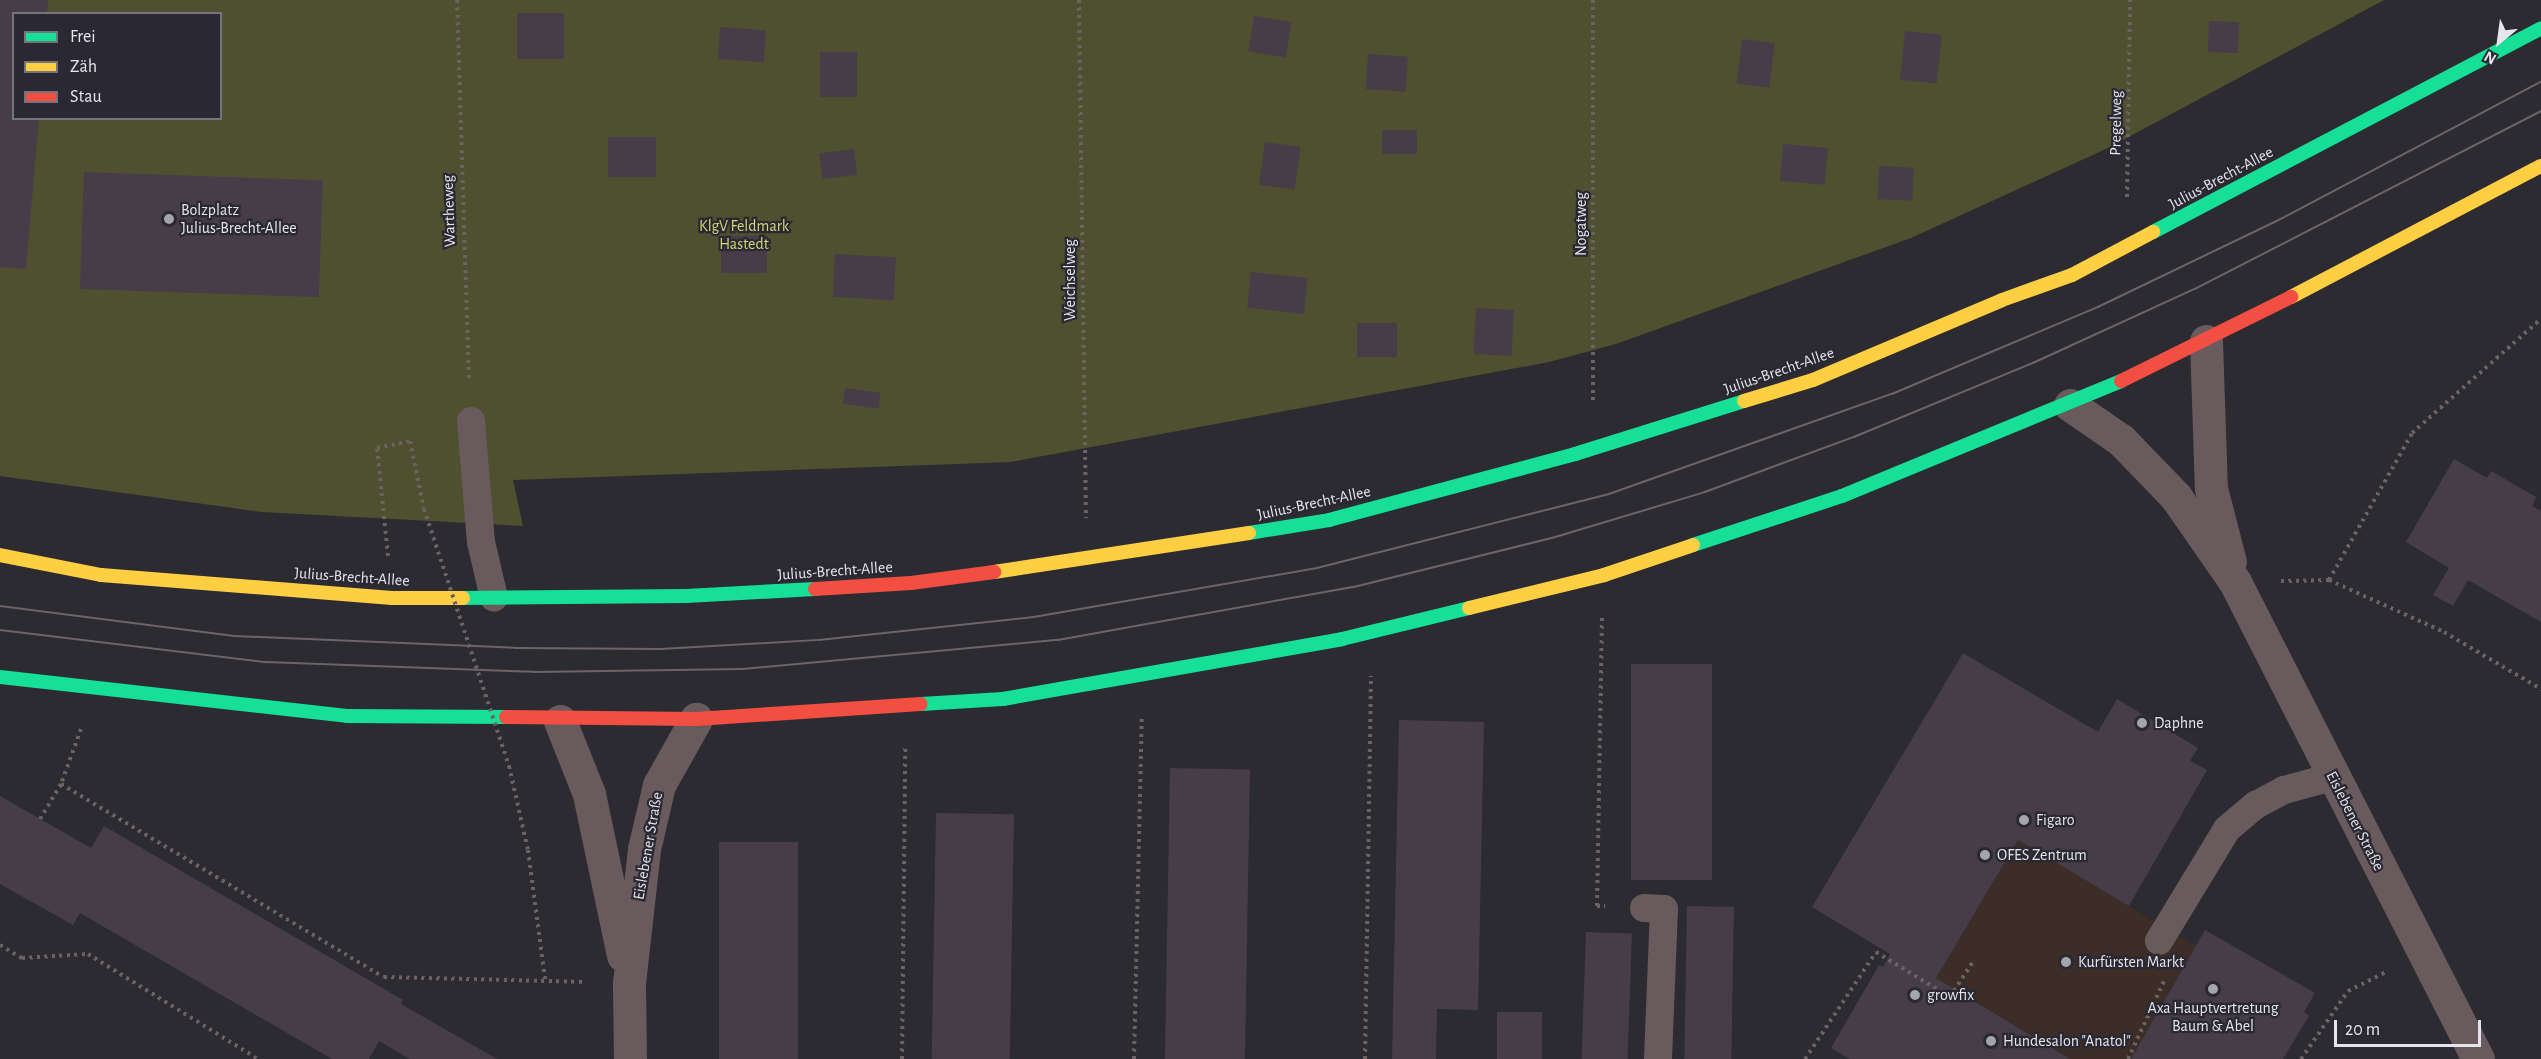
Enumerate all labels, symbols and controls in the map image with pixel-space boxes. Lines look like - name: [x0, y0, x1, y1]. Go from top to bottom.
- legend: [12, 12, 222, 120]
- north arrow: [2469, 12, 2529, 72]
- text: Frei: [70, 28, 96, 46]
- text: N: [2482, 48, 2499, 67]
- text: Zäh: [70, 58, 97, 76]
- text: Stau: [70, 88, 102, 106]
- street label: Pregelweg: [2106, 90, 2126, 156]
- street label: Julius-Brecht-Allee: [2165, 142, 2277, 214]
- street label: Wartheweg: [438, 175, 460, 247]
- street label: Nogatweg: [1571, 192, 1591, 256]
- place label: Bolzplatz Julius-Brecht-Allee: [181, 200, 297, 238]
- marker: Bolzplatz Julius-Brecht-Allee: [162, 212, 176, 226]
- park label: KlgV Feldmark Hastedt: [699, 216, 789, 254]
- street label: Weichselweg: [1060, 239, 1080, 321]
- street label: Julius-Brecht-Allee: [1721, 343, 1837, 399]
- street label: Julius-Brecht-Allee: [1255, 482, 1373, 524]
- street label: Julius-Brecht-Allee: [777, 557, 893, 585]
- street label: Julius-Brecht-Allee: [294, 563, 410, 591]
- place label: Daphne: [2154, 713, 2204, 733]
- marker: Daphne: [2135, 716, 2149, 730]
- street label: Eislebener Straße: [2322, 768, 2388, 874]
- street label: Eislebener Straße: [629, 791, 667, 901]
- place label: Figaro: [2036, 810, 2075, 830]
- marker: Figaro: [2017, 813, 2031, 827]
- place label: OFES Zentrum: [1997, 845, 2087, 865]
- marker: OFES Zentrum: [1978, 848, 1992, 862]
- place label: Kurfürsten Markt: [2078, 952, 2184, 972]
- marker: Kurfürsten Markt: [2059, 955, 2073, 969]
- marker: Axa Hauptvertretung Baum & Abel: [2206, 982, 2220, 996]
- place label: growfix: [1927, 985, 1974, 1005]
- marker: growfix: [1908, 988, 1922, 1002]
- place label: Axa Hauptvertretung Baum & Abel: [2147, 998, 2279, 1036]
- scale bar: [2337, 1008, 2484, 1046]
- text: 20 m: [2345, 1021, 2380, 1039]
- place label: Hundesalon "Anatol": [2003, 1031, 2131, 1051]
- marker: Hundesalon "Anatol": [1984, 1034, 1998, 1048]

